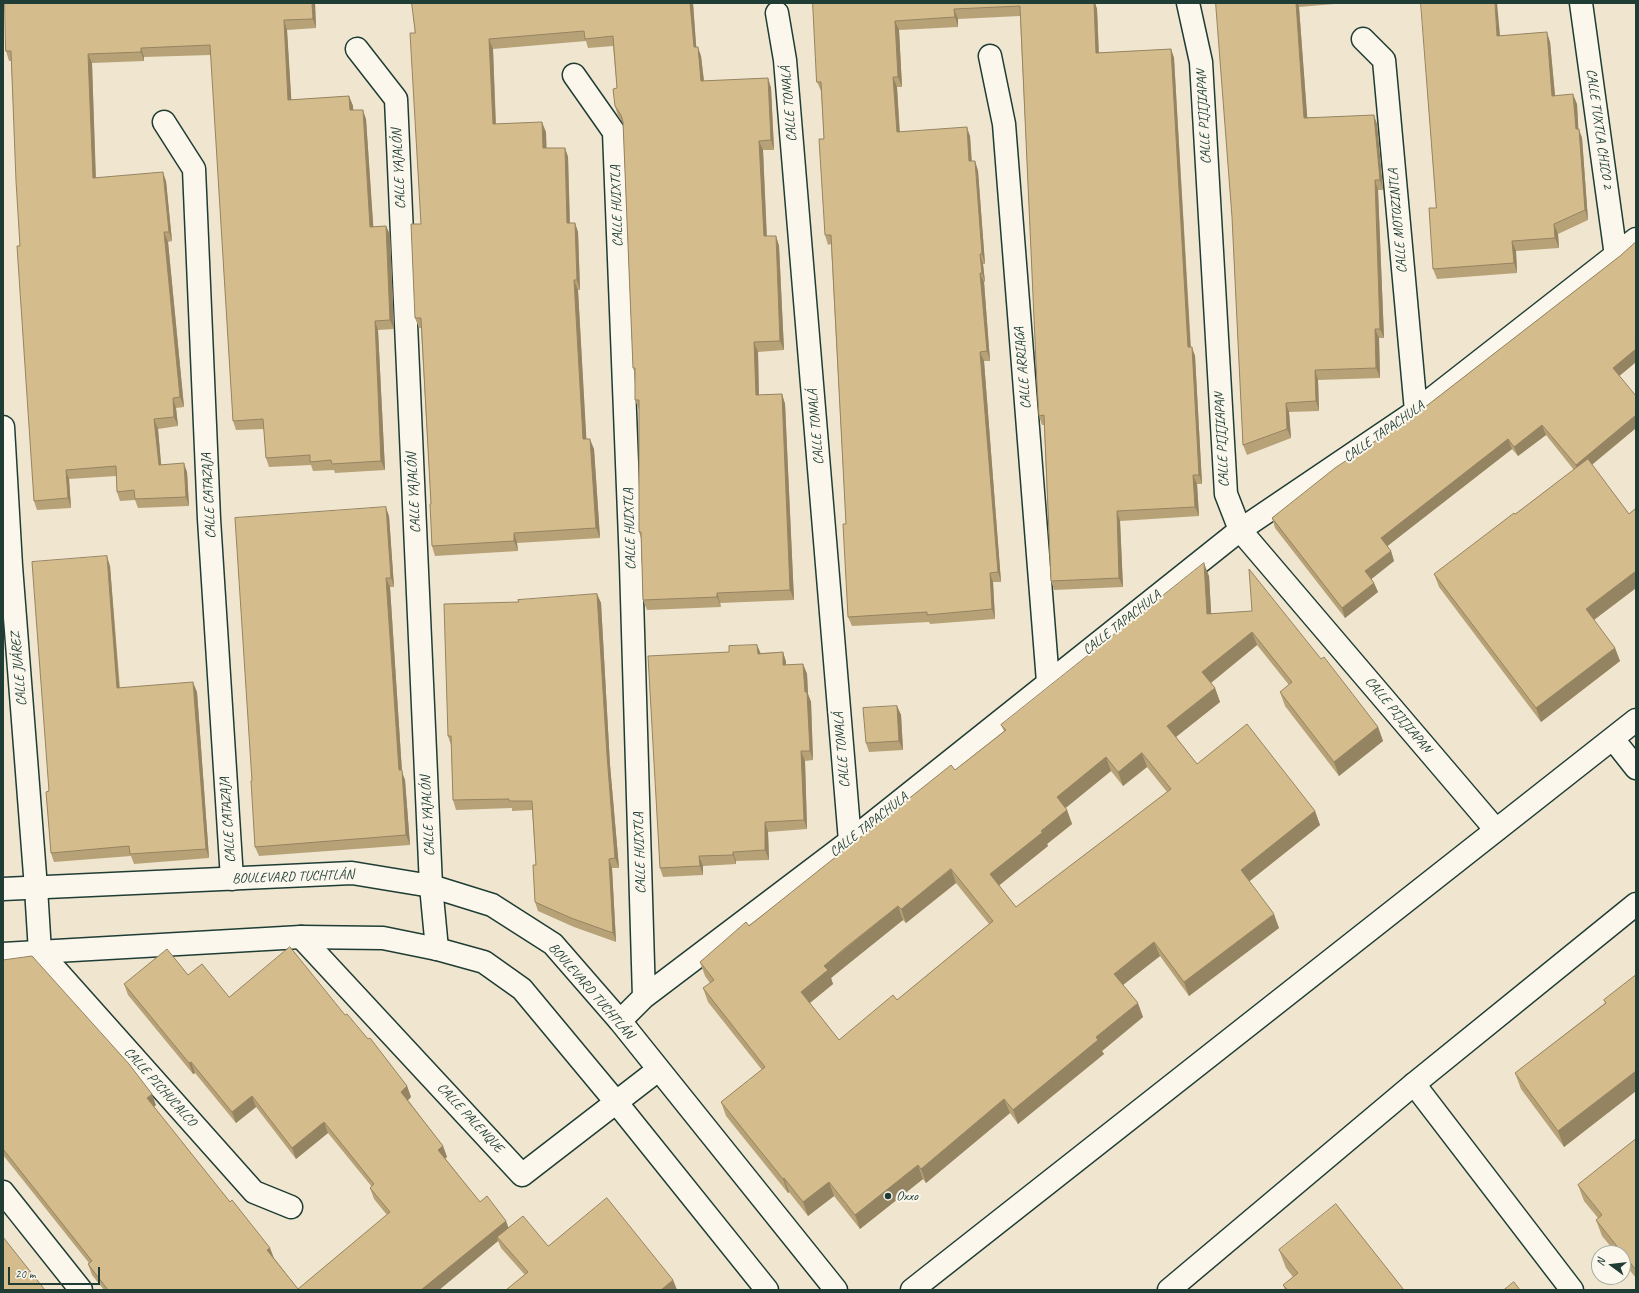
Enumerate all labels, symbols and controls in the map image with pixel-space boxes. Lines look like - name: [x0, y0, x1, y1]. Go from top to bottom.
- street label: CALLE TONALÁ: [777, 66, 801, 142]
- street label: CALLE TUXTLA CHICO 2: [1582, 68, 1616, 190]
- street label: CALLE PIJIJIAPAN: [1193, 69, 1215, 165]
- street label: CALLE YAJALÓN: [389, 128, 409, 210]
- street label: CALLE HUIXTLA: [607, 165, 627, 247]
- street label: CALLE MOTOZINTLA: [1385, 168, 1411, 274]
- street label: CALLE ARRIAGA: [1011, 326, 1035, 410]
- street label: CALLE TONALÁ: [804, 389, 828, 465]
- street label: CALLE PIJIJIAPAN: [1211, 392, 1233, 488]
- street label: CALLE TAPACHULA: [1340, 398, 1428, 466]
- street label: CALLE YAJALÓN: [404, 452, 424, 534]
- street label: CALLE CATAZAJA: [198, 453, 220, 539]
- street label: CALLE HUIXTLA: [620, 488, 640, 570]
- street label: CALLE TAPACHULA: [1079, 587, 1165, 659]
- street label: CALLE JUÁREZ: [7, 631, 31, 707]
- street label: CALLE PIJIJIAPAN: [1361, 673, 1435, 757]
- street label: CALLE TONALÁ: [830, 712, 854, 788]
- street label: CALLE YAJALÓN: [418, 775, 438, 857]
- street label: CALLE CATAZAJA: [217, 777, 239, 863]
- street label: CALLE TAPACHULA: [826, 789, 912, 861]
- street label: CALLE HUIXTLA: [630, 812, 650, 894]
- street label: BOULEVARD TUCHTLÁN: [232, 866, 354, 888]
- street label: BOULEVARD TUCHTLÁN: [545, 940, 637, 1042]
- street label: CALLE PICHUCALCO: [120, 1044, 200, 1130]
- street label: CALLE PALENQUE: [433, 1080, 507, 1156]
- place label: Oxxo: [896, 1188, 918, 1204]
- marker: Oxxo: [883, 1191, 893, 1201]
- north arrow: [1591, 1245, 1631, 1285]
- text: N: [1593, 1257, 1608, 1267]
- scale bar: [10, 1259, 102, 1285]
- text: 20 m: [15, 1266, 35, 1282]

